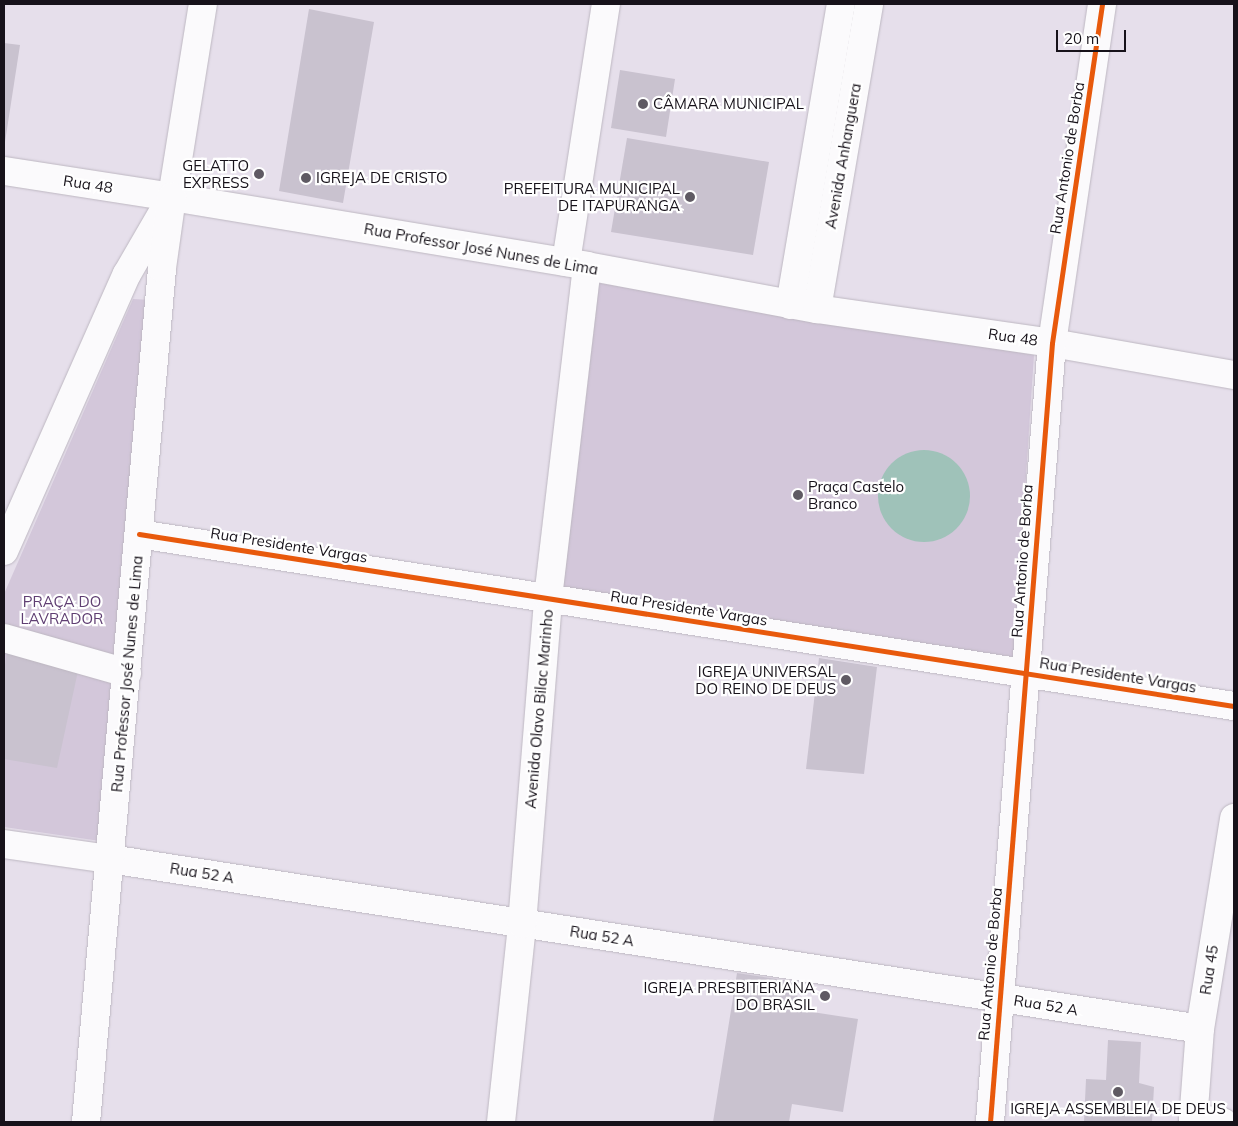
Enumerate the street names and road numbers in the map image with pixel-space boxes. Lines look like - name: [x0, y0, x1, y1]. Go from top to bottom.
- street label: Rua Antonio de Borba: [1046, 81, 1088, 235]
- street label: Avenida Anhanguera: [821, 82, 865, 230]
- street label: Rua 48: [62, 171, 114, 197]
- street label: Rua Professor José Nunes de Lima: [363, 220, 599, 278]
- street label: Rua 48: [987, 325, 1039, 349]
- street label: Rua Antonio de Borba: [1008, 484, 1036, 638]
- street label: Rua Presidente Vargas: [209, 524, 369, 566]
- street label: Rua Professor José Nunes de Lima: [108, 555, 146, 793]
- street label: Rua Presidente Vargas: [609, 587, 769, 629]
- street label: Avenida Olavo Bilac Marinho: [521, 609, 557, 809]
- street label: Rua Presidente Vargas: [1038, 654, 1198, 696]
- street label: Rua 52 A: [169, 859, 235, 887]
- street label: Rua Antonio de Borba: [974, 887, 1006, 1041]
- street label: Rua 52 A: [569, 922, 635, 950]
- street label: Rua 45: [1196, 944, 1222, 996]
- street label: Rua 52 A: [1013, 991, 1079, 1019]

